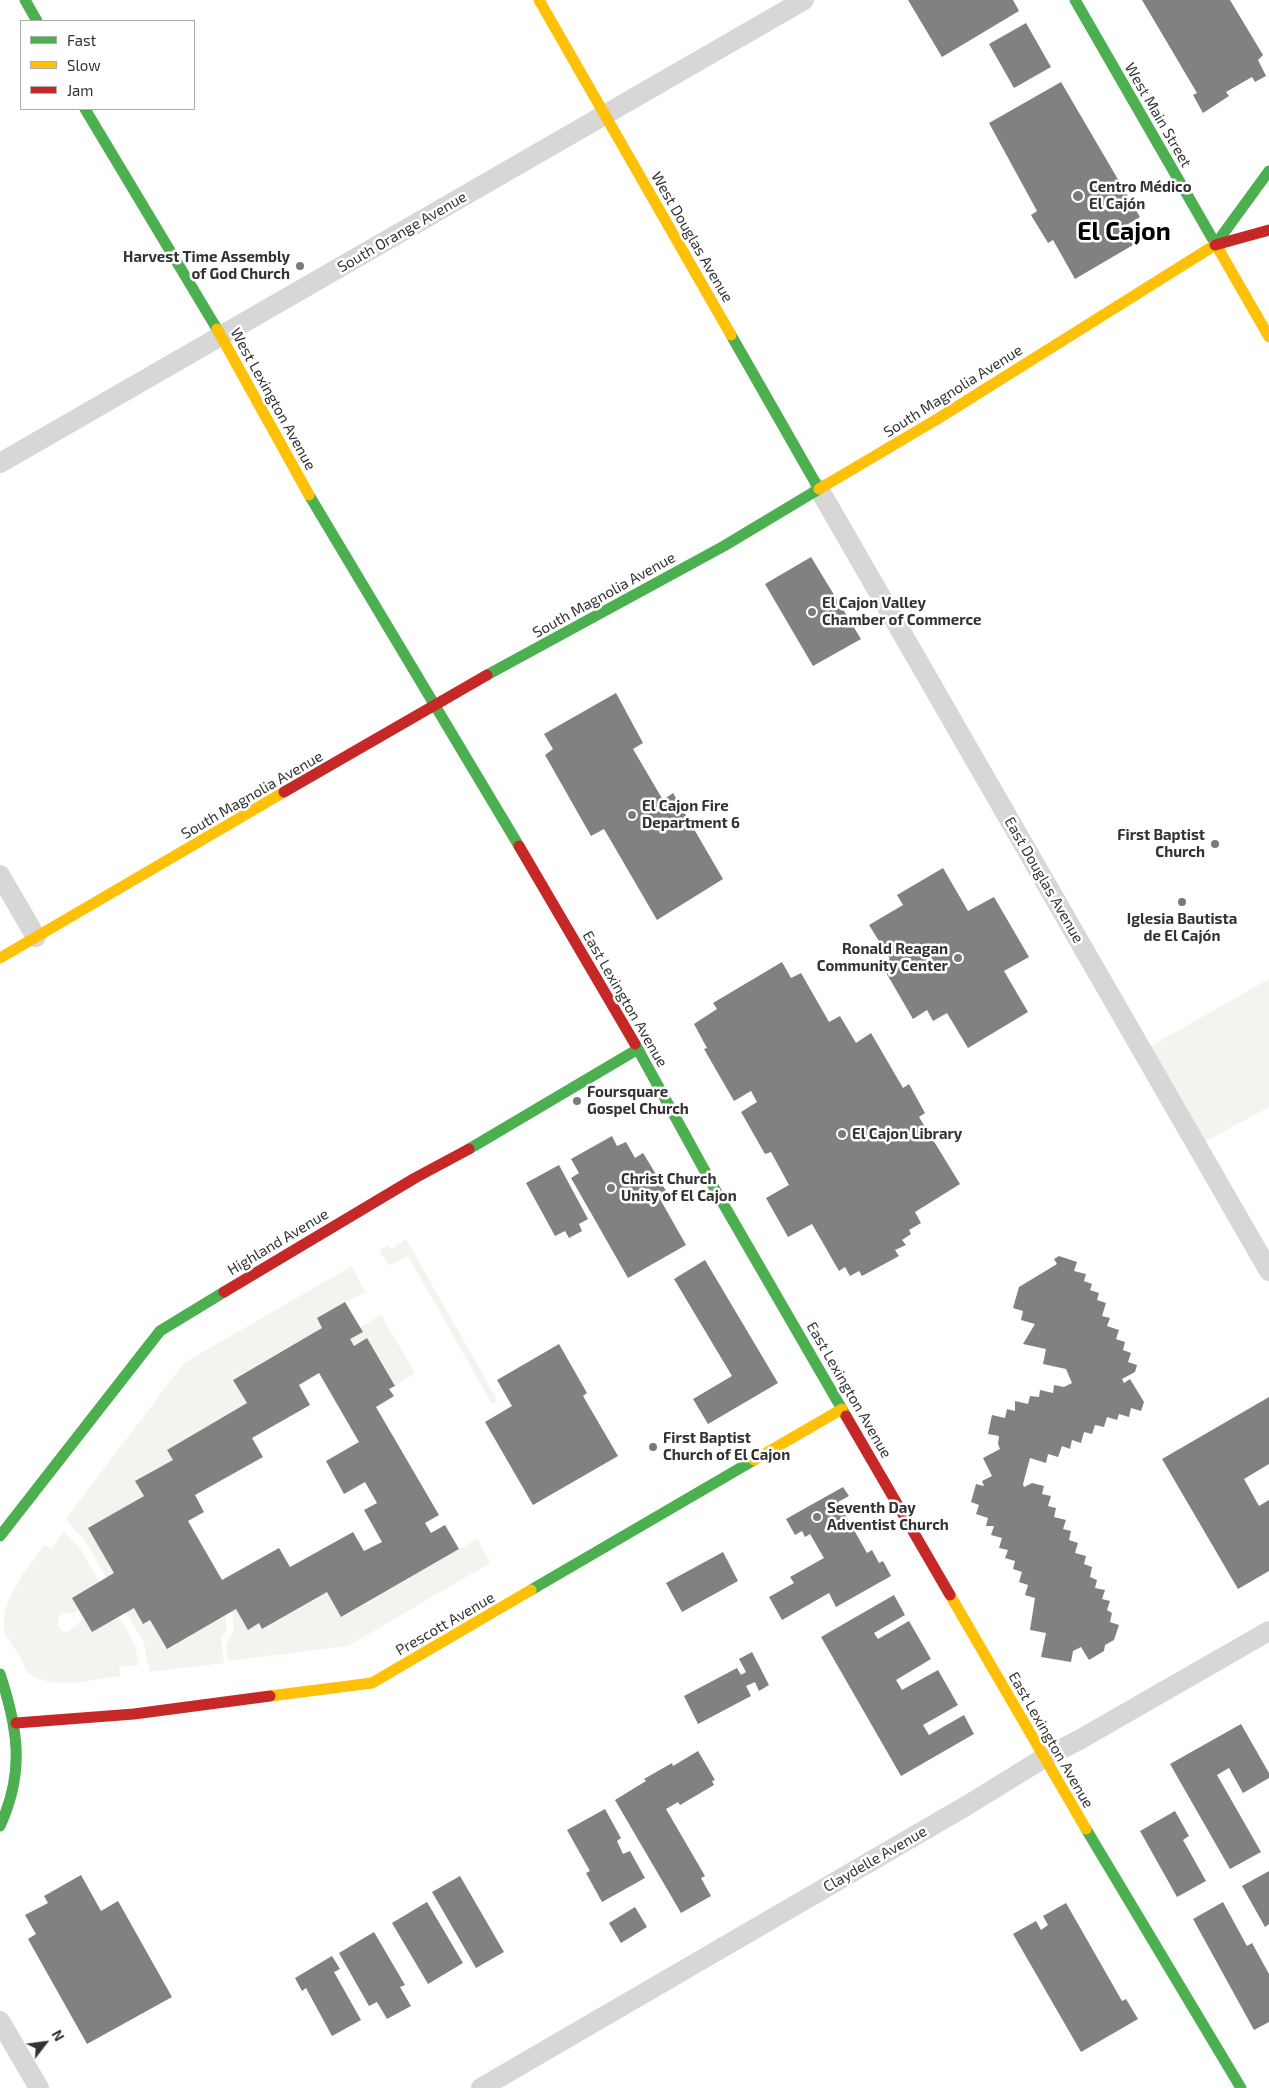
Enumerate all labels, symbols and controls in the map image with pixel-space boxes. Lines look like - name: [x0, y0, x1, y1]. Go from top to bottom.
- legend: [20, 20, 195, 110]
- text: Fast: [67, 31, 96, 49]
- text: Slow: [67, 56, 101, 74]
- street label: West Main Street: [1121, 60, 1195, 170]
- text: Jam: [67, 81, 93, 99]
- street label: West Douglas Avenue: [647, 168, 737, 306]
- place label: Centro Médico El Cajón: [1089, 178, 1191, 213]
- street label: South Orange Avenue: [334, 188, 470, 276]
- marker: Centro Médico El Cajón: [1071, 189, 1085, 203]
- district label: El Cajon: [1077, 217, 1171, 247]
- place label: Harvest Time Assembly of God Church: [123, 248, 290, 283]
- marker: Harvest Time Assembly of God Church: [294, 260, 306, 272]
- street label: West Lexington Avenue: [226, 325, 320, 473]
- street label: South Magnolia Avenue: [880, 341, 1026, 441]
- street label: South Magnolia Avenue: [530, 548, 678, 642]
- place label: El Cajon Valley Chamber of Commerce: [822, 594, 982, 629]
- marker: El Cajon Valley Chamber of Commerce: [806, 606, 818, 618]
- street label: South Magnolia Avenue: [178, 747, 326, 843]
- place label: El Cajon Fire Department 6: [642, 797, 740, 832]
- marker: El Cajon Fire Department 6: [626, 809, 638, 821]
- street label: East Douglas Avenue: [1001, 814, 1087, 946]
- place label: First Baptist Church: [1117, 826, 1205, 861]
- marker: First Baptist Church: [1209, 838, 1221, 850]
- marker: Iglesia Bautista de El Cajón: [1176, 896, 1188, 908]
- place label: Iglesia Bautista de El Cajón: [1127, 910, 1237, 945]
- street label: East Lexington Avenue: [579, 928, 671, 1070]
- place label: Ronald Reagan Community Center: [817, 940, 948, 975]
- marker: Ronald Reagan Community Center: [952, 952, 964, 964]
- place label: Foursquare Gospel Church: [587, 1083, 689, 1118]
- marker: Foursquare Gospel Church: [571, 1095, 583, 1107]
- place label: El Cajon Library: [852, 1125, 962, 1143]
- marker: El Cajon Library: [836, 1128, 848, 1140]
- place label: Christ Church Unity of El Cajon: [621, 1170, 737, 1205]
- marker: Christ Church Unity of El Cajon: [605, 1182, 617, 1194]
- street label: Highland Avenue: [224, 1205, 332, 1279]
- street label: East Lexington Avenue: [803, 1319, 895, 1461]
- place label: First Baptist Church of El Cajon: [663, 1429, 790, 1464]
- marker: First Baptist Church of El Cajon: [647, 1441, 659, 1453]
- place label: Seventh Day Adventist Church: [827, 1499, 949, 1534]
- marker: Seventh Day Adventist Church: [811, 1511, 823, 1523]
- street label: Prescott Avenue: [392, 1588, 498, 1660]
- street label: East Lexington Avenue: [1005, 1669, 1097, 1811]
- street label: Claydelle Avenue: [820, 1822, 930, 1896]
- north arrow: [20, 2018, 70, 2068]
- text: N: [49, 2027, 68, 2044]

